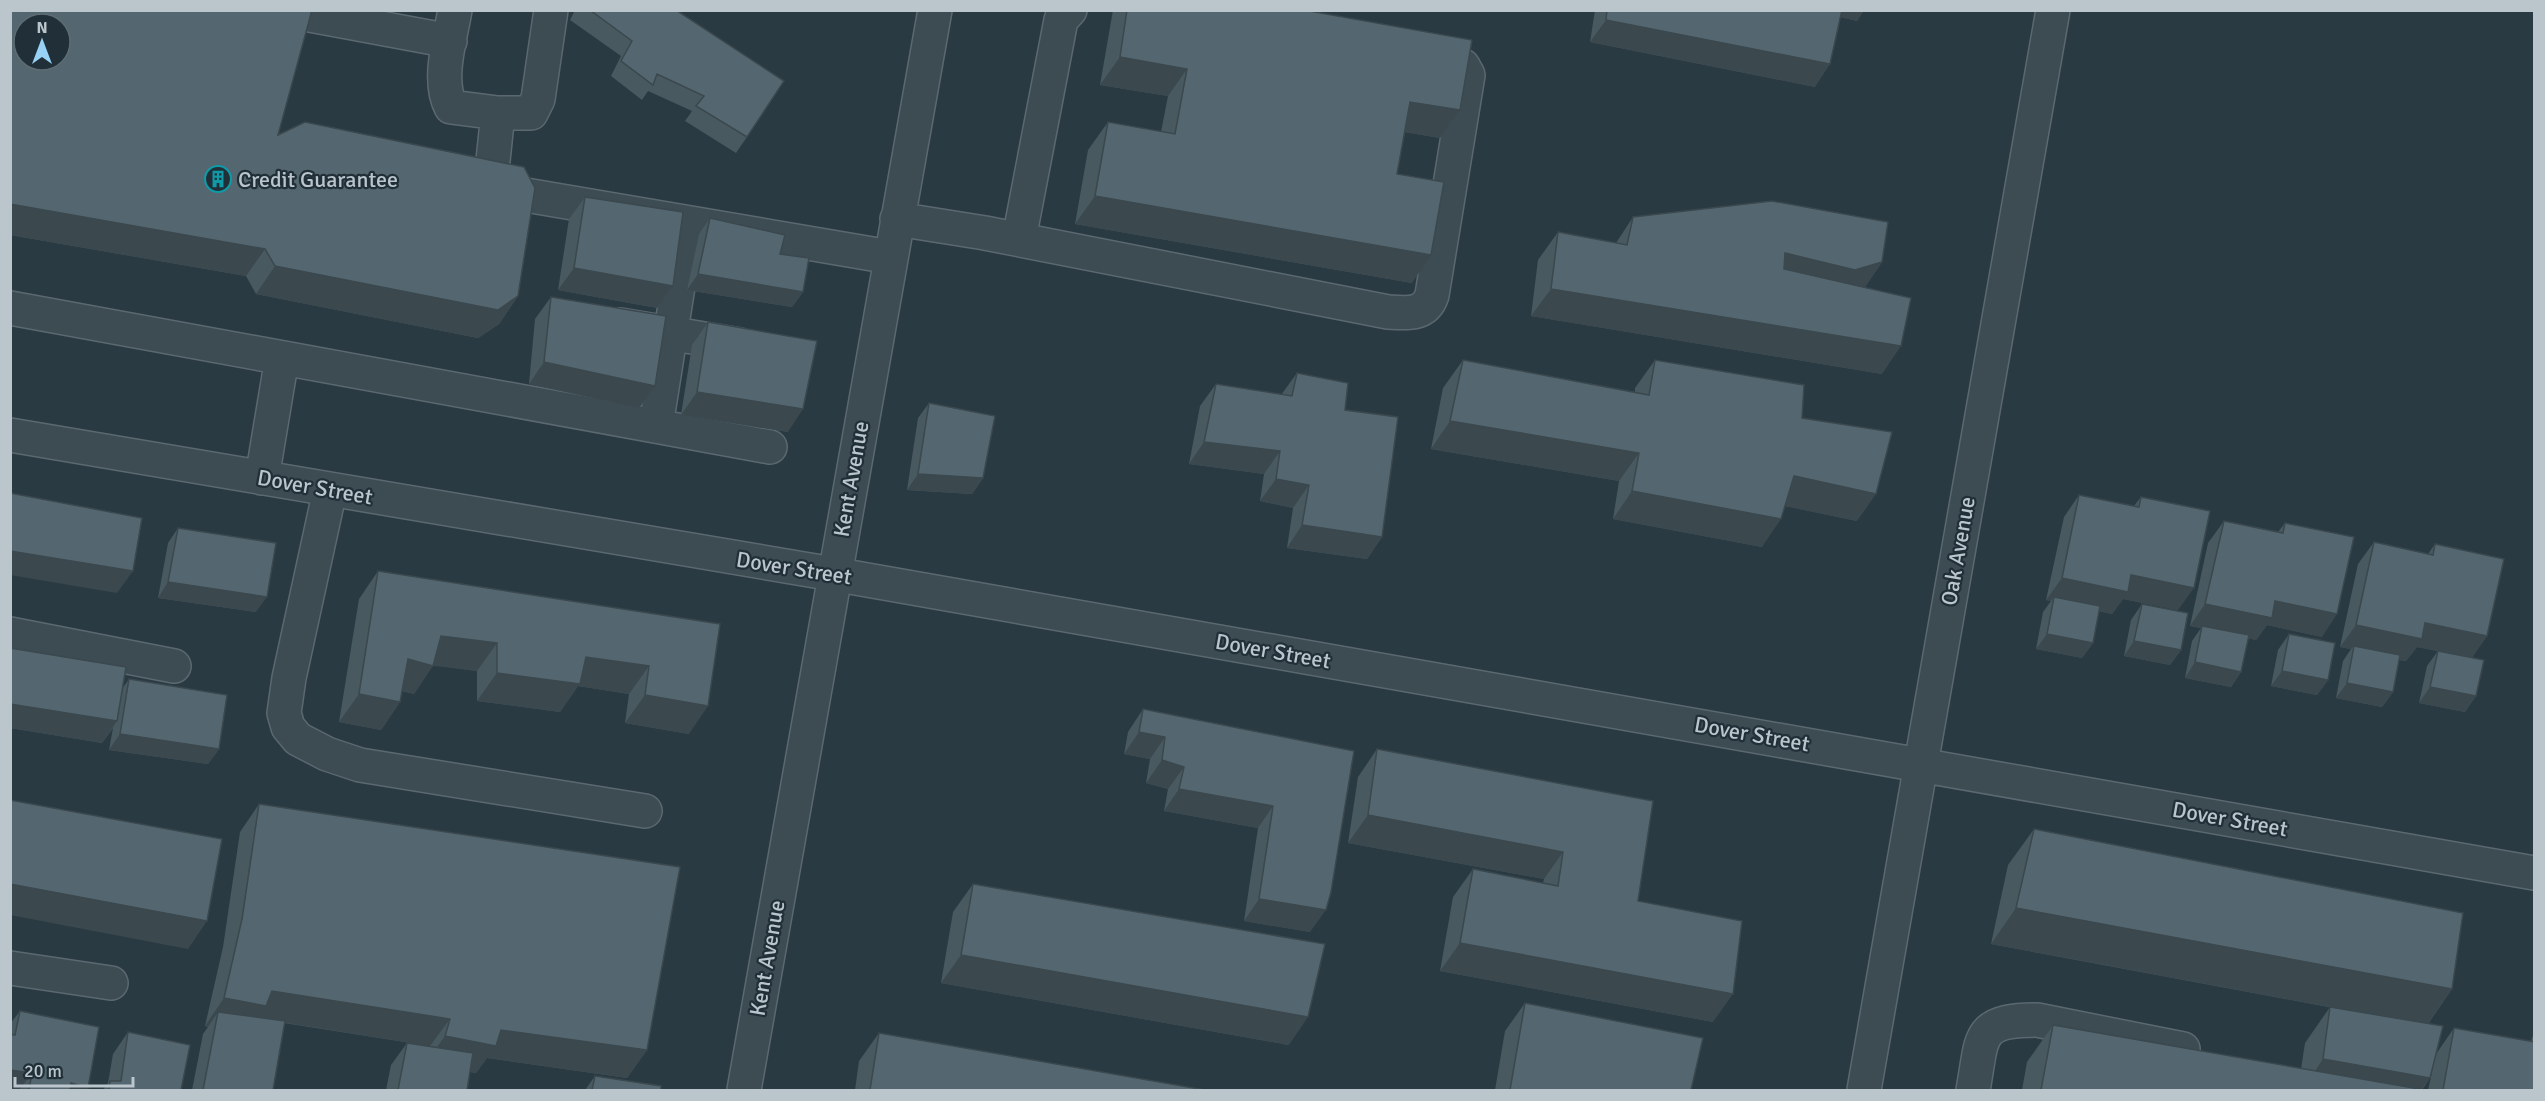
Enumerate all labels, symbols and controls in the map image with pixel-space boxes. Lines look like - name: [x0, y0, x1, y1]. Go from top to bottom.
- north arrow: [12, 12, 72, 72]
- text: N: [36, 18, 48, 38]
- building icon: Credit Guarantee: [203, 164, 233, 194]
- place label: Credit Guarantee: [238, 166, 398, 193]
- street label: Kent Avenue: [828, 419, 874, 539]
- street label: Dover Street: [255, 464, 375, 510]
- street label: Oak Avenue: [1935, 494, 1981, 608]
- street label: Dover Street: [734, 546, 854, 590]
- street label: Dover Street: [1213, 628, 1333, 674]
- street label: Dover Street: [1692, 711, 1812, 757]
- street label: Dover Street: [2170, 796, 2290, 842]
- street label: Kent Avenue: [744, 898, 790, 1018]
- scale bar: [15, 1050, 134, 1088]
- text: 20 m: [24, 1060, 62, 1082]

